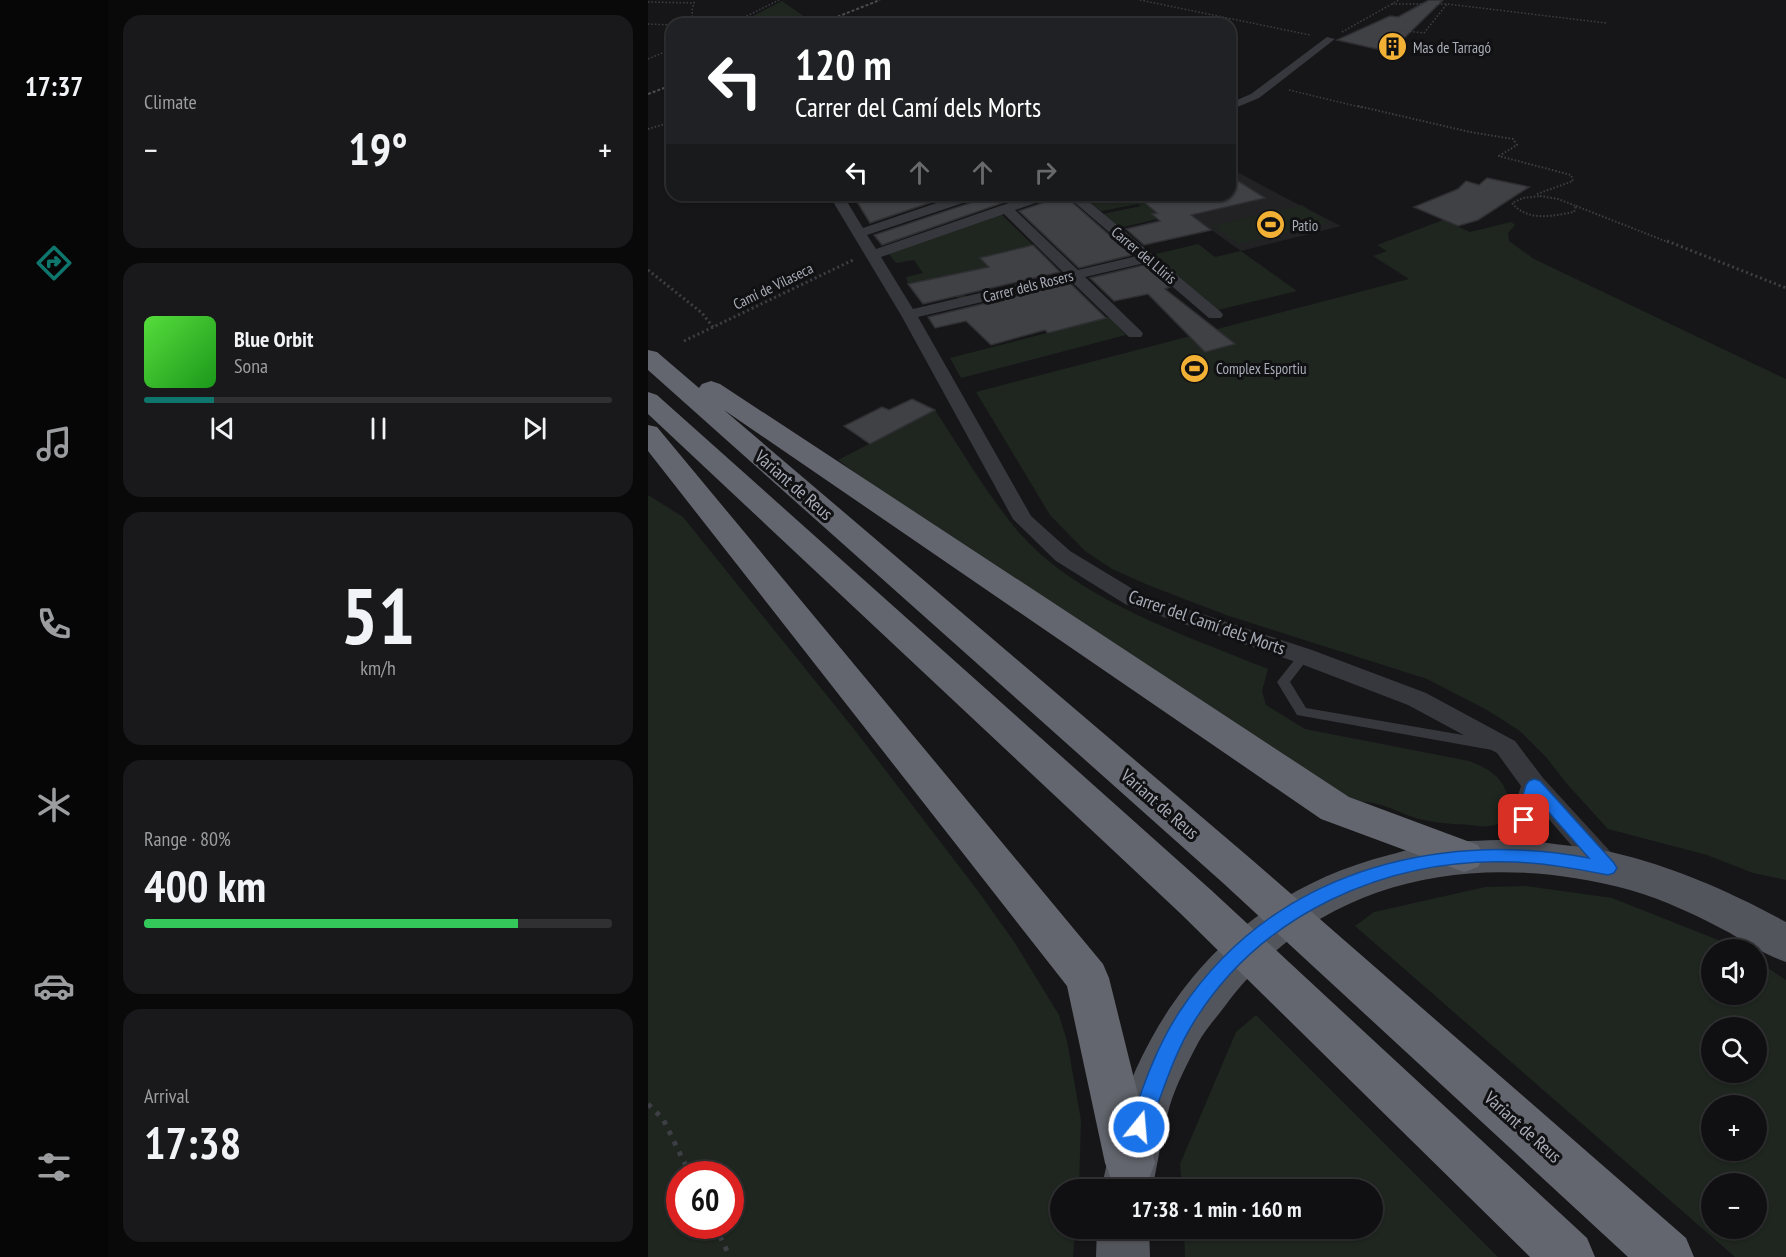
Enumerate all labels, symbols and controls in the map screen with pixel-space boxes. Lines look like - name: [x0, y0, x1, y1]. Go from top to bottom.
- building icon: Mas de Tarragó: [1376, 31, 1408, 63]
- text: 120 m: [795, 37, 892, 92]
- place label: Mas de Tarragó: [1413, 38, 1491, 57]
- icon: left: [696, 42, 774, 120]
- text: 17:37: [25, 69, 83, 103]
- text: Climate: [144, 89, 197, 115]
- text: Carrer del Camí dels Morts: [795, 90, 1041, 124]
- text: 19°: [348, 119, 408, 177]
- text: −: [144, 128, 158, 171]
- text: +: [598, 128, 612, 171]
- icon: left: [840, 156, 873, 189]
- icon: ahead: [903, 156, 936, 189]
- icon: ahead: [966, 156, 999, 189]
- icon: right: [1029, 156, 1062, 189]
- sports icon: Patio: [1255, 209, 1287, 241]
- place label: Patio: [1292, 216, 1318, 235]
- street label: Carrer del Lliris: [1108, 222, 1180, 288]
- icon: directions: [33, 242, 75, 284]
- street label: Camí de Vilaseca: [730, 258, 816, 314]
- street label: Carrer dels Rosers: [981, 266, 1075, 306]
- text: Blue Orbit: [234, 325, 313, 353]
- sports icon: Complex Esportiu: [1179, 352, 1211, 384]
- text: Sona: [234, 353, 268, 379]
- place label: Complex Esportiu: [1216, 359, 1307, 378]
- icon: previous: [206, 412, 239, 445]
- icon: pause: [362, 412, 395, 445]
- icon: next: [518, 412, 551, 445]
- icon: music: [33, 423, 75, 465]
- street label: Variant de Reus: [750, 444, 838, 525]
- text: 51: [341, 565, 415, 666]
- street label: Carrer del Camí dels Morts: [1126, 584, 1288, 660]
- icon: phone: [33, 603, 75, 645]
- text: km/h: [360, 655, 396, 681]
- street label: Variant de Reus: [1116, 763, 1204, 844]
- icon: climate: [33, 784, 75, 826]
- pin: [1498, 794, 1549, 845]
- icon: arrive: [1507, 803, 1540, 836]
- text: Range · 80%: [144, 826, 231, 852]
- text: 400 km: [144, 856, 266, 914]
- map controls: [1701, 939, 1767, 1239]
- button: sound: [1701, 939, 1767, 1005]
- icon: car: [33, 965, 75, 1007]
- button: search: [1701, 1017, 1767, 1083]
- text: Arrival: [144, 1083, 189, 1109]
- street label: Variant de Reus: [1479, 1086, 1566, 1168]
- position arrow: [1107, 1095, 1171, 1159]
- button: +: [1701, 1095, 1767, 1161]
- text: 17:38: [144, 1113, 241, 1171]
- icon: filters: [33, 1146, 75, 1188]
- speed limit sign: 60: [666, 1161, 744, 1239]
- button: −: [1701, 1173, 1767, 1239]
- text: 17:38 · 1 min · 160 m: [1131, 1195, 1302, 1223]

